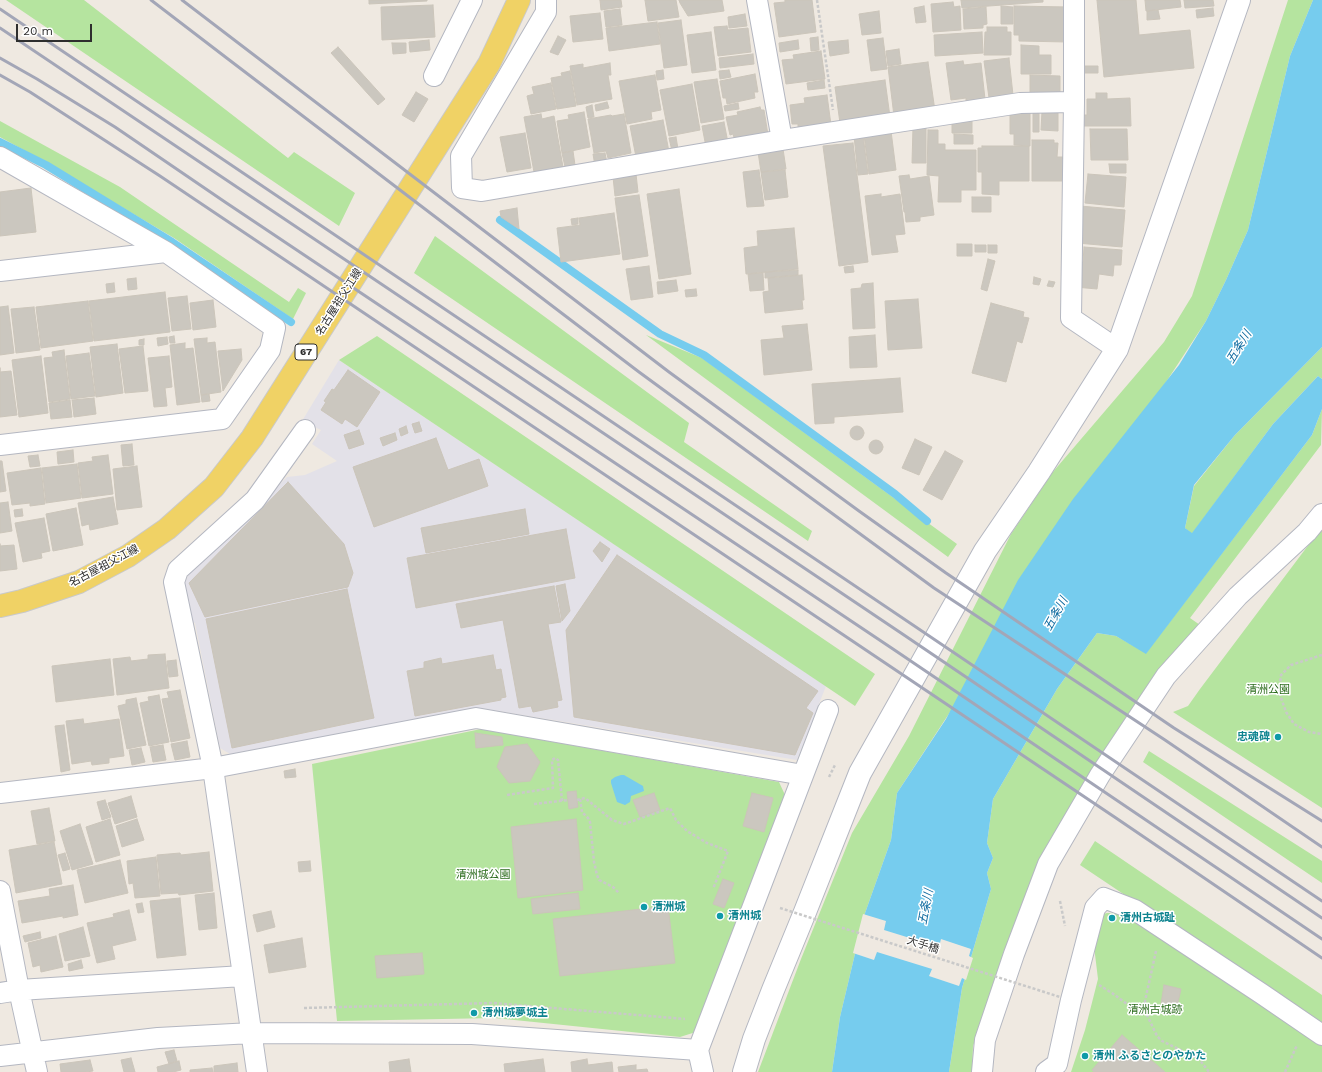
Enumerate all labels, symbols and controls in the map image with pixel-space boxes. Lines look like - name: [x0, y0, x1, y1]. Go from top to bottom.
- scale bar: [18, 16, 94, 42]
- text: 20 m: [23, 24, 53, 38]
- street label: 名古屋祖父江線: [313, 266, 365, 338]
- water label: 五条川: [1223, 328, 1255, 366]
- road number: 67: [295, 344, 317, 360]
- street label: 名古屋祖父江線: [67, 542, 141, 590]
- water label: 五条川: [1041, 595, 1071, 633]
- park label: 清洲公園: [1246, 683, 1290, 697]
- place label: 忠魂碑: [1237, 730, 1270, 744]
- marker: 忠魂碑: [1273, 732, 1283, 742]
- park label: 清洲城公園: [456, 868, 510, 882]
- water label: 五条川: [915, 888, 937, 926]
- place label: 清洲城: [652, 900, 685, 914]
- marker: 清洲城: [639, 902, 649, 912]
- place label: 清州城: [728, 909, 761, 923]
- marker: 清州城: [715, 911, 725, 921]
- place label: 清州古城趾: [1120, 911, 1175, 925]
- marker: 清州古城趾: [1107, 913, 1117, 923]
- street label: 大手橋: [905, 934, 941, 956]
- park label: 清洲古城跡: [1128, 1003, 1182, 1017]
- place label: 清州城夢城主: [482, 1006, 548, 1020]
- marker: 清州城夢城主: [469, 1008, 479, 1018]
- place label: 清州 ふるさとのやかた: [1093, 1049, 1206, 1063]
- marker: 清州 ふるさとのやかた: [1080, 1051, 1090, 1061]

